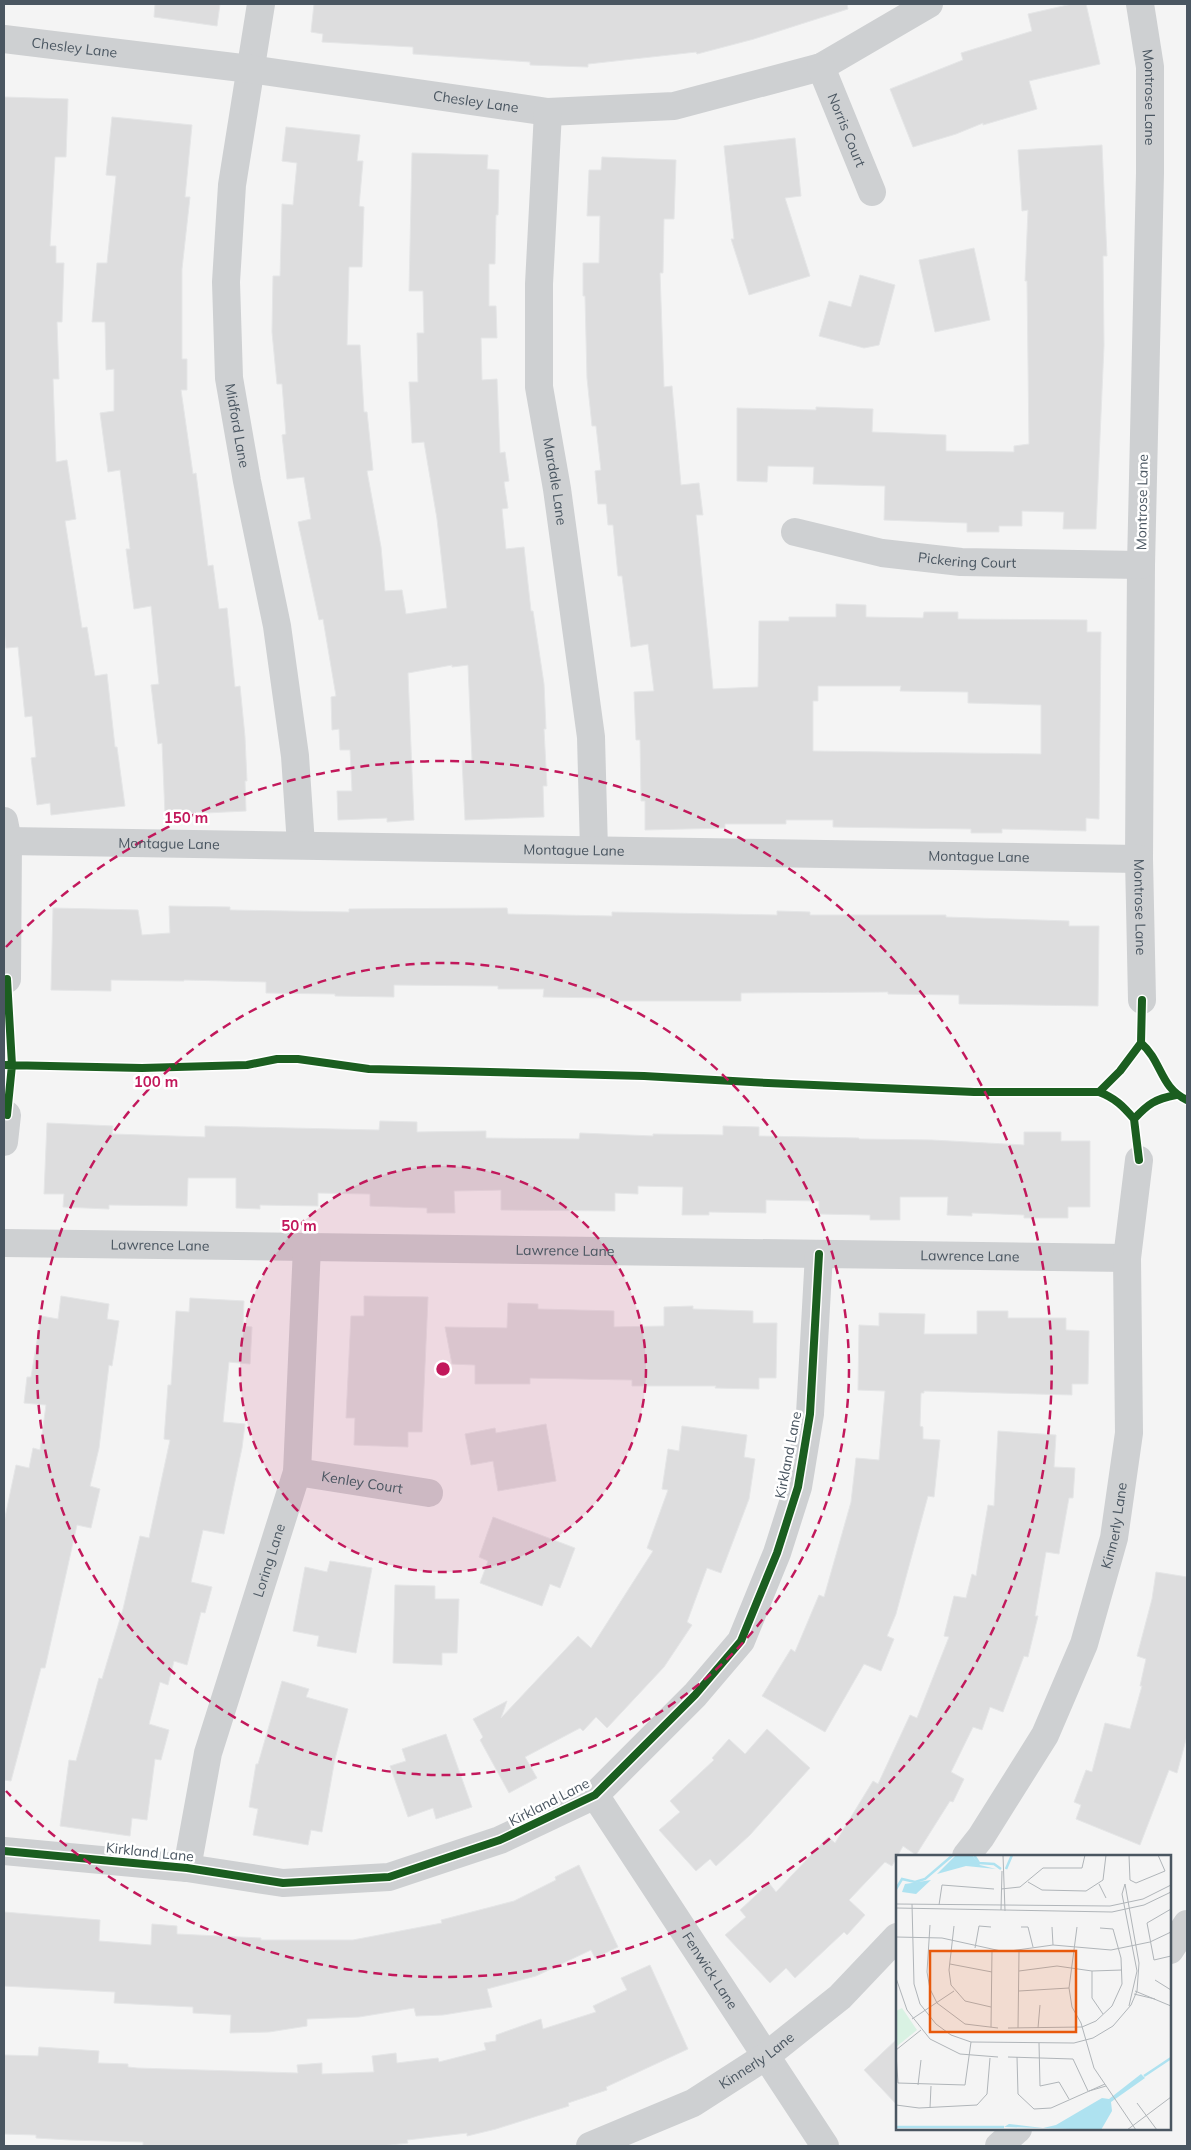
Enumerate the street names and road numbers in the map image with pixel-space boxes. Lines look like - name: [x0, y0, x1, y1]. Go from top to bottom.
- street label: Chesley Lane: [31, 33, 118, 62]
- street label: Montrose Lane: [1138, 48, 1159, 145]
- street label: Chesley Lane: [432, 87, 520, 117]
- street label: Norris Court: [824, 90, 870, 170]
- street label: Midford Lane: [221, 382, 254, 469]
- street label: Mardale Lane: [539, 436, 571, 526]
- street label: Montrose Lane: [1132, 454, 1152, 550]
- street label: Pickering Court: [917, 548, 1016, 572]
- street label: Montague Lane: [118, 834, 220, 853]
- street label: Montague Lane: [523, 840, 625, 860]
- street label: Montague Lane: [928, 847, 1030, 866]
- street label: Montrose Lane: [1130, 859, 1150, 955]
- street label: Lawrence Lane: [110, 1235, 210, 1255]
- street label: Lawrence Lane: [515, 1241, 615, 1260]
- street label: Lawrence Lane: [920, 1246, 1020, 1266]
- street label: Kirkland Lane: [771, 1410, 805, 1500]
- street label: Kenley Court: [320, 1467, 404, 1498]
- street label: Kinnerly Lane: [1097, 1481, 1131, 1571]
- street label: Loring Lane: [249, 1521, 289, 1599]
- street label: Kirkland Lane: [506, 1774, 592, 1830]
- street label: Kirkland Lane: [105, 1838, 195, 1866]
- street label: Fenwick Lane: [678, 1929, 742, 2013]
- street label: Kinnerly Lane: [715, 2028, 798, 2093]

